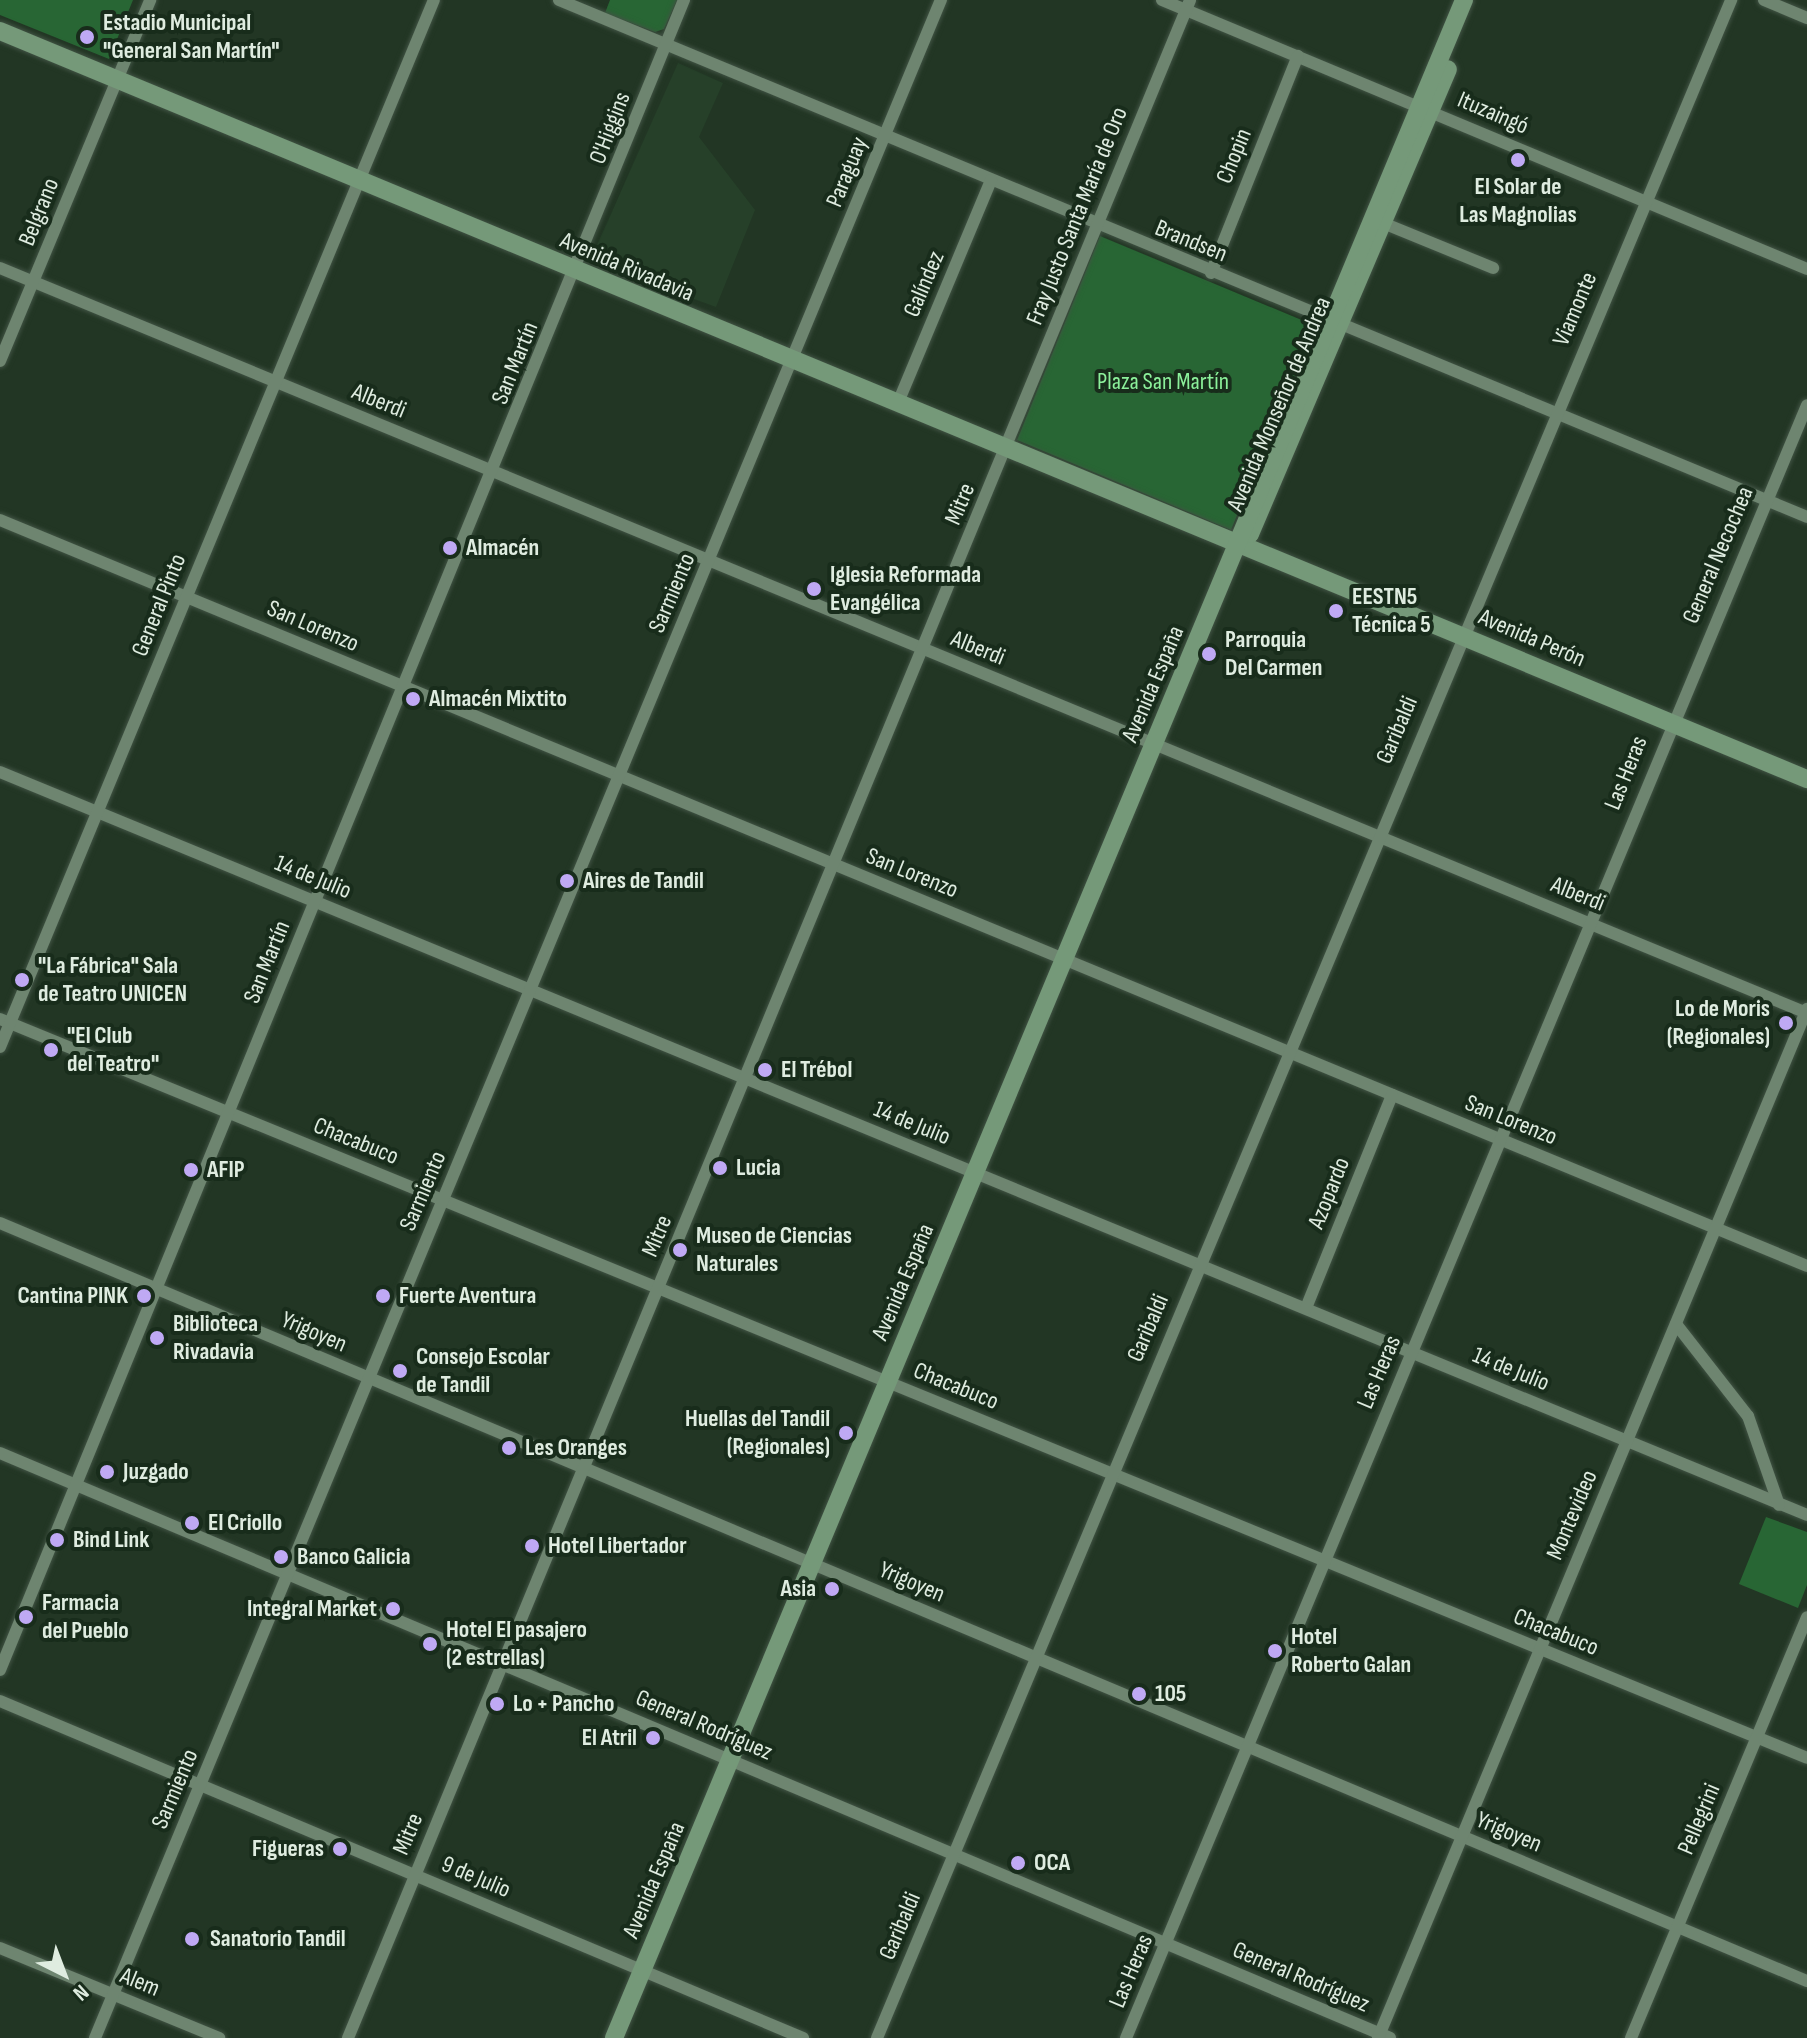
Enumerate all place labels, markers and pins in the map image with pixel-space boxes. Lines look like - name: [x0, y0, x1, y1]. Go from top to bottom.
- place label: Estadio Municipal "General San Martín": [103, 9, 280, 65]
- marker: Estadio Municipal "General San Martín": [78, 28, 96, 46]
- marker: El Solar de Las Magnolias: [1509, 151, 1527, 169]
- place label: El Solar de Las Magnolias: [1459, 173, 1577, 229]
- place label: Almacén: [466, 534, 539, 562]
- marker: Almacén: [441, 539, 459, 557]
- place label: Iglesia Reformada Evangélica: [830, 561, 981, 617]
- marker: Iglesia Reformada Evangélica: [805, 580, 823, 598]
- place label: EESTN5 Técnica 5: [1352, 583, 1431, 639]
- marker: EESTN5 Técnica 5: [1327, 602, 1345, 620]
- place label: Parroquia Del Carmen: [1225, 626, 1322, 682]
- marker: Parroquia Del Carmen: [1200, 645, 1218, 663]
- place label: Almacén Mixtito: [429, 685, 567, 713]
- marker: Almacén Mixtito: [404, 690, 422, 708]
- place label: Aires de Tandil: [583, 867, 704, 895]
- marker: Aires de Tandil: [558, 872, 576, 890]
- place label: "La Fábrica" Sala de Teatro UNICEN: [38, 952, 187, 1008]
- marker: "La Fábrica" Sala de Teatro UNICEN: [13, 971, 31, 989]
- place label: Lo de Moris (Regionales): [1667, 995, 1770, 1051]
- marker: Lo de Moris (Regionales): [1777, 1014, 1795, 1032]
- place label: "El Club del Teatro": [67, 1022, 159, 1078]
- marker: "El Club del Teatro": [42, 1041, 60, 1059]
- place label: El Trébol: [781, 1056, 852, 1084]
- marker: El Trébol: [756, 1061, 774, 1079]
- place label: Lucia: [736, 1154, 781, 1182]
- place label: AFIP: [207, 1156, 245, 1184]
- marker: Lucia: [711, 1159, 729, 1177]
- marker: AFIP: [182, 1161, 200, 1179]
- place label: Museo de Ciencias Naturales: [696, 1222, 852, 1278]
- marker: Museo de Ciencias Naturales: [671, 1241, 689, 1259]
- place label: Cantina PINK: [17, 1282, 128, 1310]
- place label: Fuerte Aventura: [399, 1282, 536, 1310]
- marker: Cantina PINK: [135, 1287, 153, 1305]
- marker: Fuerte Aventura: [374, 1287, 392, 1305]
- place label: Biblioteca Rivadavia: [173, 1310, 258, 1366]
- marker: Biblioteca Rivadavia: [148, 1329, 166, 1347]
- place label: Consejo Escolar de Tandil: [416, 1343, 550, 1399]
- marker: Consejo Escolar de Tandil: [391, 1362, 409, 1380]
- place label: Huellas del Tandil (Regionales): [685, 1405, 830, 1461]
- marker: Huellas del Tandil (Regionales): [837, 1424, 855, 1442]
- place label: Les Oranges: [525, 1434, 627, 1462]
- marker: Les Oranges: [500, 1439, 518, 1457]
- place label: Juzgado: [123, 1458, 189, 1486]
- marker: Juzgado: [98, 1463, 116, 1481]
- place label: El Criollo: [208, 1509, 282, 1537]
- marker: El Criollo: [183, 1514, 201, 1532]
- place label: Bind Link: [73, 1526, 149, 1554]
- marker: Bind Link: [48, 1531, 66, 1549]
- place label: Hotel Libertador: [548, 1532, 687, 1560]
- marker: Hotel Libertador: [523, 1537, 541, 1555]
- place label: Banco Galicia: [297, 1543, 410, 1571]
- marker: Banco Galicia: [272, 1548, 290, 1566]
- place label: Asia: [781, 1575, 816, 1603]
- marker: Asia: [823, 1580, 841, 1598]
- place label: Farmacia del Pueblo: [42, 1589, 129, 1645]
- place label: Integral Market: [247, 1595, 377, 1623]
- marker: Integral Market: [384, 1600, 402, 1618]
- marker: Farmacia del Pueblo: [17, 1608, 35, 1626]
- place label: Hotel El pasajero (2 estrellas): [446, 1616, 587, 1672]
- place label: Hotel Roberto Galan: [1291, 1623, 1411, 1679]
- marker: Hotel El pasajero (2 estrellas): [421, 1635, 439, 1653]
- marker: Hotel Roberto Galan: [1266, 1642, 1284, 1660]
- place label: 105: [1155, 1680, 1186, 1708]
- marker: 105: [1130, 1685, 1148, 1703]
- place label: Lo + Pancho: [513, 1690, 614, 1718]
- marker: Lo + Pancho: [488, 1695, 506, 1713]
- place label: El Atril: [582, 1724, 637, 1752]
- marker: El Atril: [644, 1729, 662, 1747]
- place label: Figueras: [252, 1835, 324, 1863]
- marker: Figueras: [331, 1840, 349, 1858]
- place label: OCA: [1034, 1849, 1070, 1877]
- marker: OCA: [1009, 1854, 1027, 1872]
- place label: Sanatorio Tandil: [210, 1925, 346, 1953]
- marker: Sanatorio Tandil: [181, 1928, 203, 1950]

